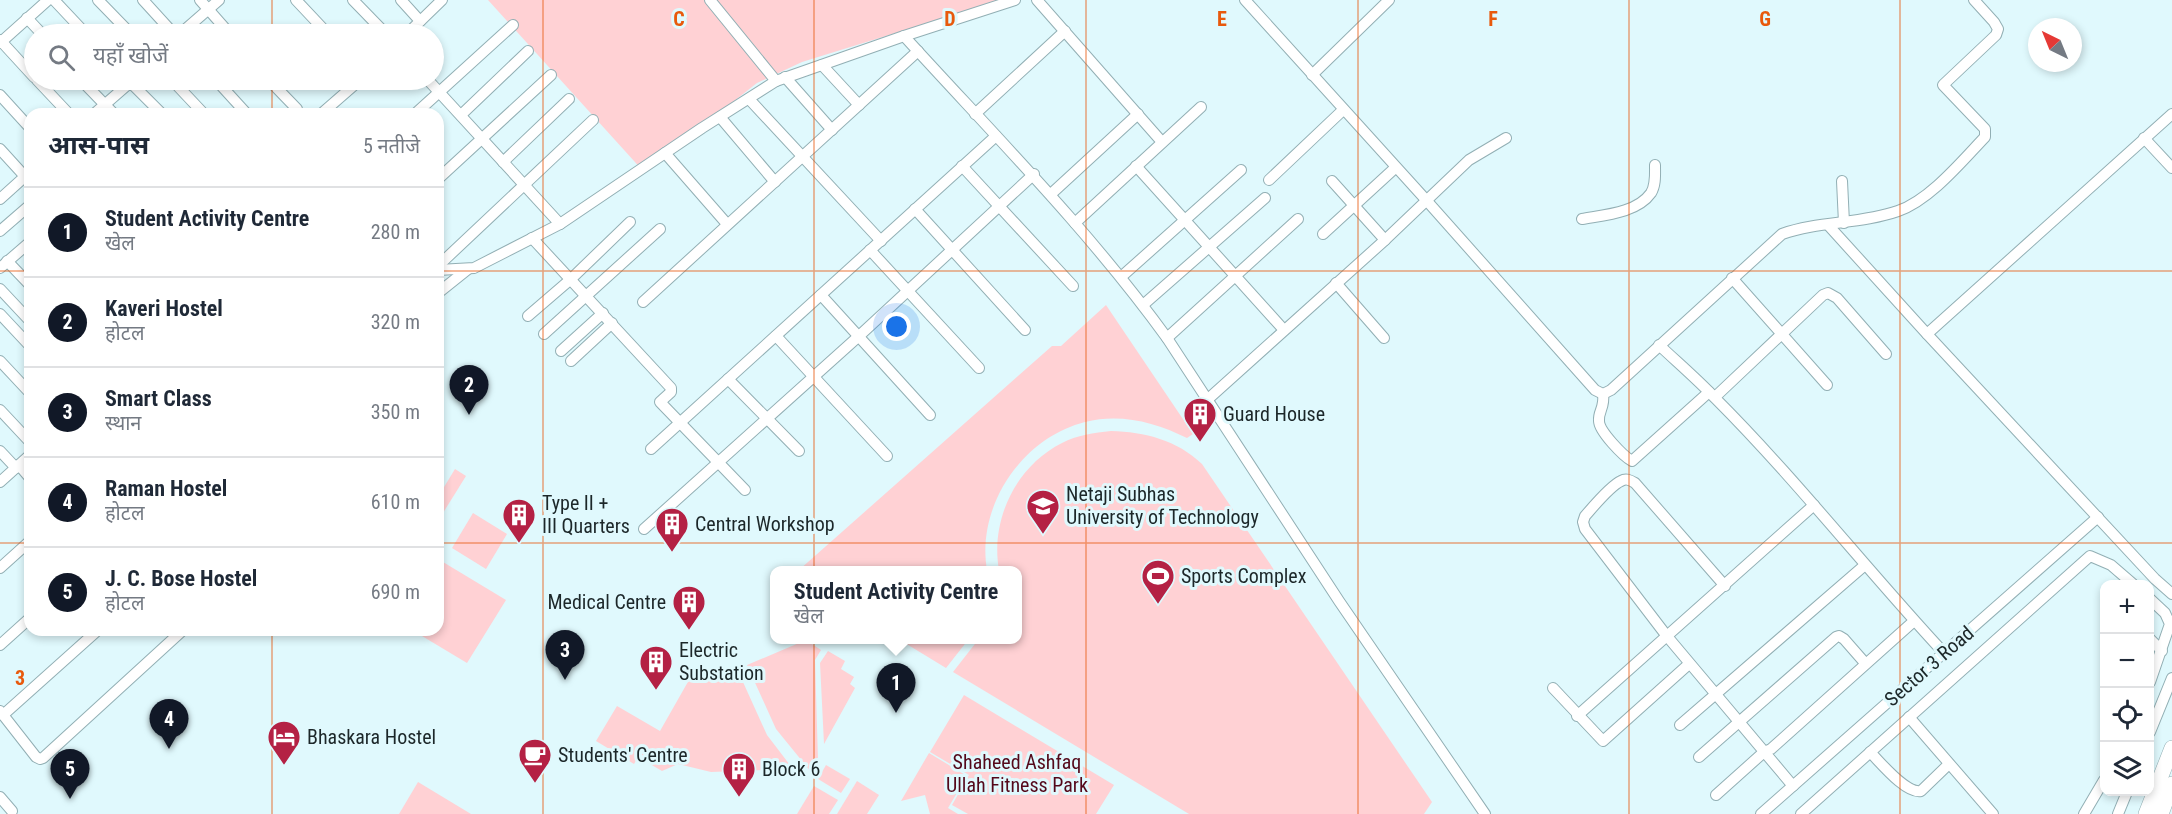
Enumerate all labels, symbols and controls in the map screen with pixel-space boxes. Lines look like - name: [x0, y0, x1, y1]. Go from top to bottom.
- text: C: [673, 7, 685, 31]
- text: D: [944, 7, 956, 31]
- text: E: [1217, 7, 1227, 31]
- text: F: [1488, 7, 1498, 31]
- text: G: [1759, 7, 1771, 31]
- north arrow: [2028, 18, 2082, 72]
- search box: [24, 24, 444, 90]
- icon: search: [45, 41, 78, 74]
- text: यहाँ खोजें: [93, 43, 168, 68]
- text: आस-पास: [48, 130, 149, 160]
- text: 5 नतीजे: [363, 134, 420, 158]
- text: Student Activity Centre: [105, 206, 309, 231]
- text: 1: [62, 220, 73, 244]
- text: 280 m: [371, 220, 420, 244]
- text: खेल: [105, 231, 135, 255]
- text: Kaveri Hostel: [105, 296, 223, 321]
- text: 2: [62, 310, 73, 334]
- text: 320 m: [371, 310, 420, 334]
- your location: [882, 312, 911, 341]
- text: होटल: [105, 321, 144, 345]
- pin: 2: [450, 366, 488, 415]
- text: Smart Class: [105, 386, 212, 411]
- building icon: Guard House: [1182, 396, 1218, 443]
- text: 3: [62, 400, 73, 424]
- text: 350 m: [371, 400, 420, 424]
- place label: Guard House: [1223, 402, 1325, 426]
- text: स्थान: [105, 411, 141, 435]
- text: Raman Hostel: [105, 476, 227, 501]
- place label: Netaji Subhas University of Technology: [1066, 482, 1259, 529]
- school or university icon: Netaji Subhas University of Technology: [1025, 488, 1061, 535]
- text: 4: [62, 490, 73, 514]
- text: 610 m: [371, 490, 420, 514]
- place label: Type II + III Quarters: [542, 491, 630, 538]
- building icon: Type II + III Quarters: [501, 497, 537, 544]
- text: होटल: [105, 501, 144, 525]
- building icon: Central Workshop: [654, 506, 690, 553]
- place label: Central Workshop: [695, 512, 835, 536]
- sports icon: Sports Complex: [1140, 558, 1176, 605]
- place label: Sports Complex: [1181, 564, 1307, 588]
- text: J. C. Bose Hostel: [105, 566, 257, 591]
- popup: [770, 566, 1022, 644]
- text: Student Activity Centre: [794, 579, 998, 604]
- text: 5: [62, 580, 73, 604]
- text: 690 m: [371, 580, 420, 604]
- map controls: [2100, 580, 2154, 796]
- button: +: [2100, 580, 2154, 634]
- building icon: Medical Centre: [671, 584, 707, 631]
- place label: Medical Centre: [547, 590, 666, 614]
- text: होटल: [105, 591, 144, 615]
- text: खेल: [794, 604, 824, 628]
- street label: Sector 3 Road: [1880, 621, 1978, 711]
- pin: 3: [546, 630, 584, 680]
- button: −: [2100, 634, 2154, 688]
- place label: Electric Substation: [679, 638, 764, 685]
- building icon: Electric Substation: [638, 644, 674, 691]
- pin: 1: [876, 664, 916, 713]
- text: 3: [15, 666, 25, 690]
- button: locate: [2100, 688, 2154, 742]
- pin: 4: [150, 700, 188, 749]
- hotel icon: Bhaskara Hostel: [266, 719, 302, 766]
- place label: Bhaskara Hostel: [307, 725, 436, 749]
- cafe icon: Students' Centre: [517, 737, 553, 784]
- button: layers: [2100, 742, 2154, 796]
- place label: Students' Centre: [558, 743, 688, 767]
- pin: 5: [50, 750, 90, 799]
- park label: Shaheed Ashfaq Ullah Fitness Park: [946, 750, 1088, 797]
- building icon: Block 6: [721, 751, 757, 798]
- place label: Block 6: [762, 757, 820, 781]

